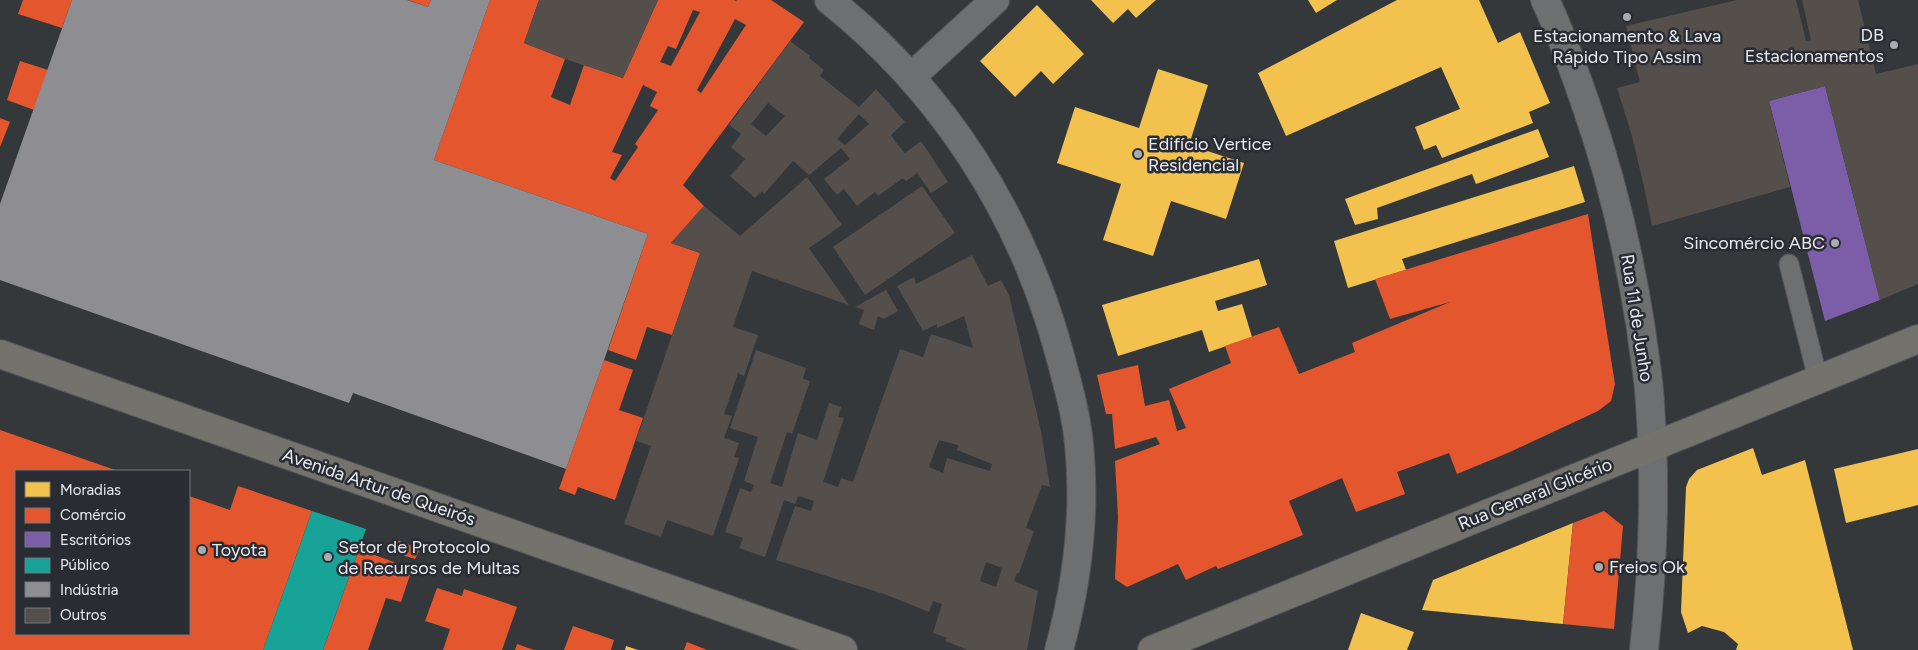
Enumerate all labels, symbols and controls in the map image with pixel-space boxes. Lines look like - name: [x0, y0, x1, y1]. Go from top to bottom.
- marker: Estacionamento & Lava Rápido Tipo Assim: [1621, 11, 1633, 23]
- place label: DB Estacionamentos: [1745, 24, 1884, 67]
- place label: Estacionamento & Lava Rápido Tipo Assim: [1533, 25, 1721, 68]
- marker: DB Estacionamentos: [1888, 39, 1900, 51]
- place label: Edifício Vertice Residencial: [1148, 133, 1271, 176]
- marker: Edifício Vertice Residencial: [1132, 148, 1144, 160]
- place label: Sincomércio ABC: [1683, 232, 1825, 254]
- marker: Sincomércio ABC: [1829, 237, 1841, 249]
- street label: Rua 11 de Junho: [1616, 253, 1658, 383]
- street label: Avenida Artur de Queirós: [280, 444, 478, 530]
- street label: Rua General Glicério: [1455, 453, 1615, 535]
- legend: [15, 470, 190, 635]
- text: Moradias: [60, 481, 121, 499]
- text: Comércio: [60, 506, 126, 524]
- text: Escritórios: [60, 531, 131, 549]
- place label: Setor de Protocolo de Recursos de Multas: [338, 536, 520, 579]
- place label: Toyota: [212, 539, 267, 561]
- marker: Toyota: [196, 544, 208, 556]
- marker: Setor de Protocolo de Recursos de Multas: [322, 551, 334, 563]
- text: Público: [60, 556, 110, 574]
- place label: Freios Ok: [1609, 556, 1685, 578]
- marker: Freios Ok: [1593, 561, 1605, 573]
- text: Indústria: [60, 581, 118, 599]
- text: Outros: [60, 606, 106, 624]

